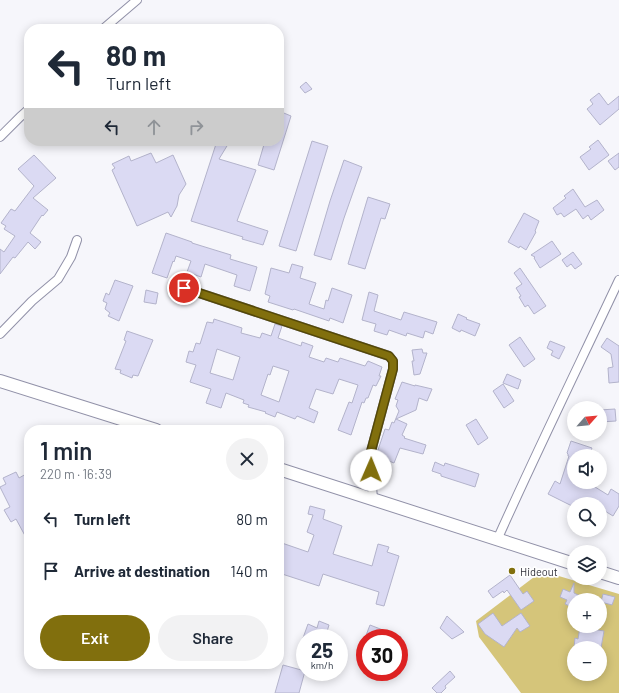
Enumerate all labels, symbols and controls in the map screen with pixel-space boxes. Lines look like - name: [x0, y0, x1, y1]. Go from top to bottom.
- text: 80 m: [106, 38, 166, 72]
- icon: left: [40, 40, 92, 92]
- text: Turn left: [106, 72, 172, 94]
- icon: left: [101, 116, 123, 138]
- icon: ahead: [143, 116, 165, 138]
- icon: right: [185, 116, 207, 138]
- pin: [167, 271, 201, 305]
- icon: arrive: [173, 277, 195, 299]
- north arrow: [567, 401, 607, 441]
- map controls: [567, 401, 607, 681]
- text: 1 min: [40, 436, 92, 465]
- button: close: [226, 438, 268, 480]
- position arrow: [350, 449, 392, 491]
- button: sound: [567, 449, 607, 489]
- text: 220 m · 16:39: [40, 466, 112, 482]
- button: search: [567, 497, 607, 537]
- icon: left: [40, 508, 62, 530]
- text: Turn left: [74, 510, 130, 528]
- text: 80 m: [236, 510, 268, 528]
- button: layers: [567, 545, 607, 585]
- icon: arrive: [40, 560, 62, 582]
- text: Arrive at destination: [74, 562, 210, 580]
- text: 140 m: [231, 562, 268, 580]
- place label: Hideout: [520, 565, 558, 578]
- marker: Hideout: [507, 566, 517, 576]
- button: +: [567, 593, 607, 633]
- button: Exit: [40, 615, 150, 661]
- button: Share: [158, 615, 268, 661]
- speed limit sign: 30: [356, 629, 408, 681]
- text: 25: [311, 638, 333, 662]
- button: −: [567, 641, 607, 681]
- text: km/h: [311, 659, 333, 671]

